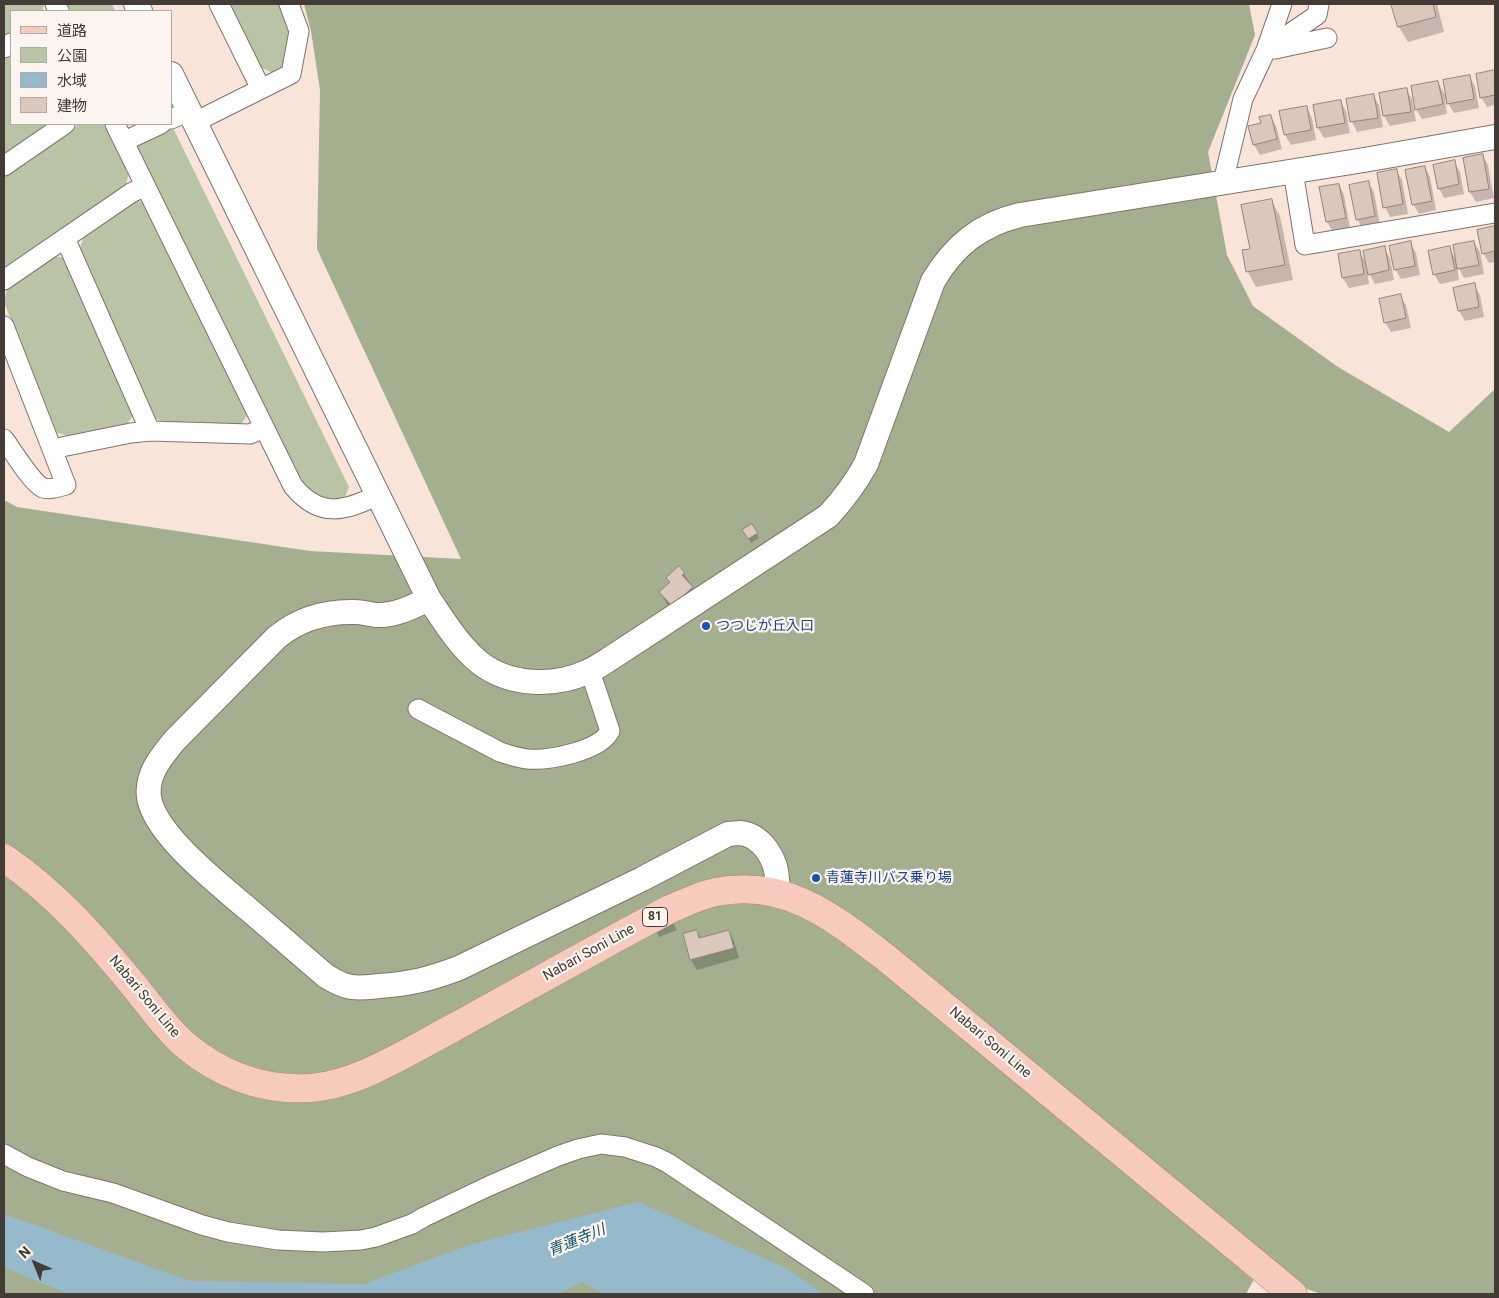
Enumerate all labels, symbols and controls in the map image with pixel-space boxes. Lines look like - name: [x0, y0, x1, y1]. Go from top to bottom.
- legend: [10, 10, 172, 125]
- text: 道路: [57, 22, 87, 40]
- text: 公園: [57, 47, 87, 65]
- text: 水域: [57, 72, 87, 90]
- text: 建物: [57, 97, 87, 115]
- place label: つつじが丘入口: [716, 618, 814, 634]
- marker: つつじが丘入口: [700, 620, 712, 632]
- place label: 青蓮寺川バス乗り場: [826, 870, 952, 886]
- marker: 青蓮寺川バス乗り場: [810, 872, 822, 884]
- road number: 81: [642, 908, 668, 926]
- street label: Nabari Soni Line: [540, 921, 638, 985]
- street label: Nabari Soni Line: [105, 953, 183, 1041]
- street label: Nabari Soni Line: [946, 1004, 1034, 1082]
- water label: 青蓮寺川: [546, 1221, 608, 1261]
- north arrow: [10, 1238, 60, 1288]
- text: N: [15, 1243, 34, 1261]

